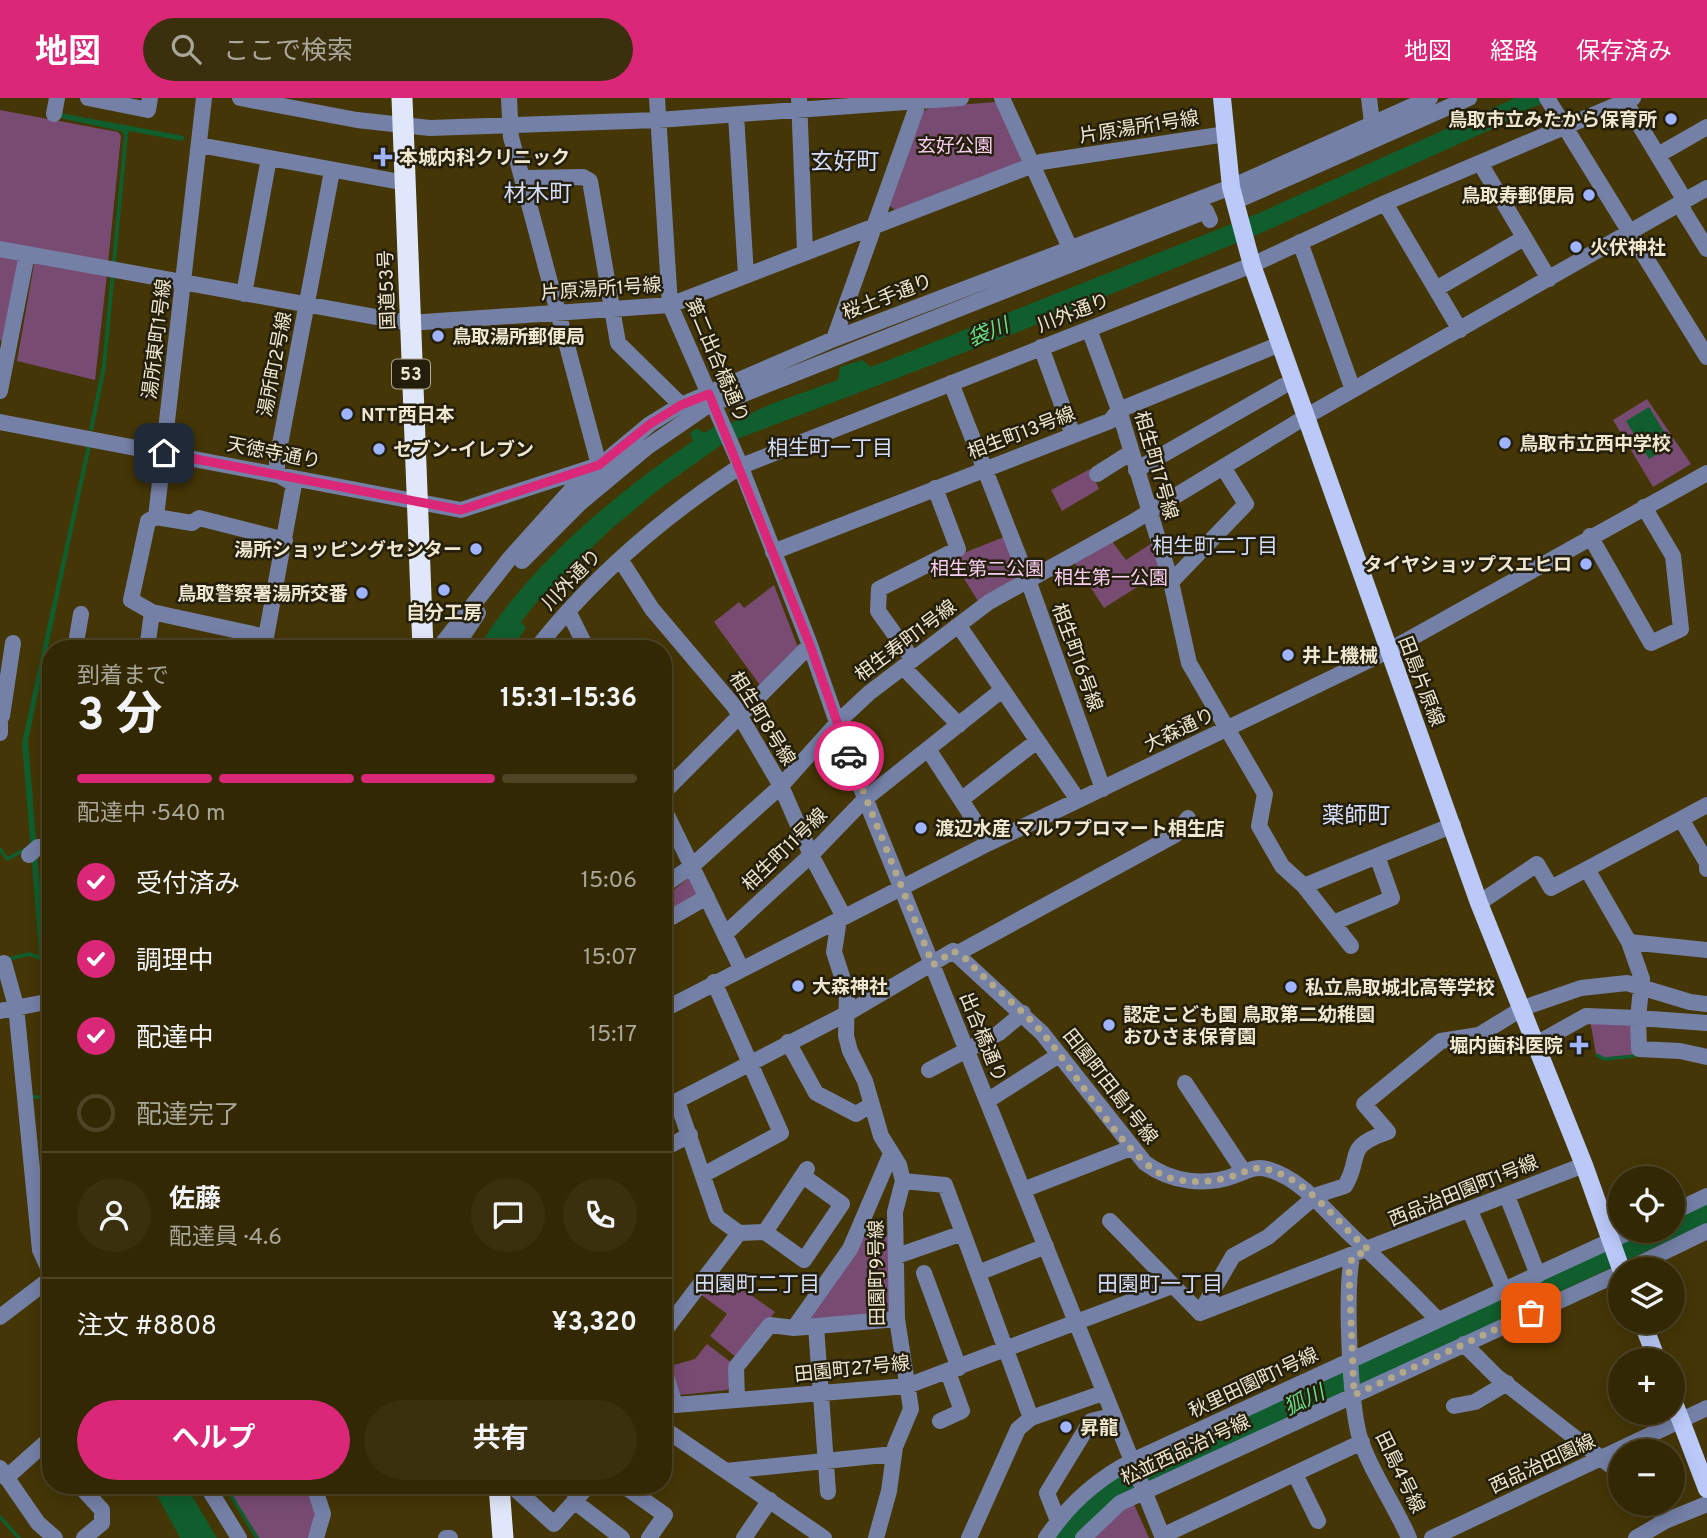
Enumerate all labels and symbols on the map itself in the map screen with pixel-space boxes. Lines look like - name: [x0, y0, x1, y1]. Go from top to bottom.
- street label: 片原湯所1号線: [1078, 107, 1201, 149]
- place label: 鳥取市立みたから保育所: [1448, 109, 1657, 133]
- marker: 鳥取市立みたから保育所: [1663, 111, 1679, 127]
- park label: 玄好公園: [917, 135, 993, 159]
- marker: 本城内科クリニック: [373, 147, 393, 167]
- place label: 本城内科クリニック: [399, 147, 570, 171]
- district label: 玄好町: [811, 149, 880, 178]
- district label: 材木町: [504, 181, 573, 210]
- place label: 鳥取寿郵便局: [1461, 185, 1575, 209]
- marker: 鳥取寿郵便局: [1581, 187, 1597, 203]
- place label: 火伏神社: [1590, 237, 1666, 261]
- marker: 火伏神社: [1568, 239, 1584, 255]
- street label: 国道53号: [375, 249, 401, 330]
- street label: 桜土手通り: [839, 270, 936, 326]
- street label: 片原湯所1号線: [540, 274, 662, 306]
- street label: 湯所東町1号線: [139, 278, 177, 401]
- street label: 川外通り: [1034, 289, 1114, 339]
- street label: 第二出合橋通り: [679, 295, 753, 427]
- street label: 湯所町2号線: [254, 310, 298, 419]
- water label: 袋川: [964, 312, 1015, 354]
- place label: 鳥取湯所郵便局: [452, 326, 585, 350]
- marker: 鳥取湯所郵便局: [430, 328, 446, 344]
- road number: 53: [392, 360, 430, 388]
- street label: 相生町13号線: [964, 402, 1079, 465]
- place label: NTT西日本: [361, 404, 455, 428]
- marker: NTT西日本: [339, 406, 355, 422]
- street label: 相生町17号線: [1128, 408, 1182, 523]
- pin: [134, 423, 194, 483]
- street label: 天徳寺通り: [225, 433, 323, 475]
- place label: 鳥取市立西中学校: [1519, 433, 1671, 457]
- marker: 鳥取市立西中学校: [1497, 435, 1513, 451]
- district label: 相生町一丁目: [767, 436, 893, 463]
- place label: セブン-イレブン: [393, 439, 534, 463]
- marker: セブン-イレブン: [371, 441, 387, 457]
- district label: 相生町二丁目: [1152, 534, 1278, 561]
- place label: 湯所ショッピングセンター: [234, 539, 462, 563]
- marker: 湯所ショッピングセンター: [468, 541, 484, 557]
- street label: 川外通り: [537, 545, 607, 616]
- place label: タイヤショップスエヒロ: [1364, 554, 1572, 578]
- marker: タイヤショップスエヒロ: [1578, 556, 1594, 572]
- park label: 相生第二公園: [930, 558, 1044, 582]
- park label: 相生第一公園: [1054, 567, 1168, 591]
- marker: 自分工房: [436, 582, 452, 598]
- place label: 鳥取警察署湯所交番: [177, 583, 348, 607]
- marker: 鳥取警察署湯所交番: [354, 585, 370, 601]
- street label: 相生寿町1号線: [851, 596, 962, 688]
- street label: 相生町16号線: [1045, 600, 1107, 715]
- place label: 自分工房: [406, 602, 482, 626]
- street label: 田島片原線: [1392, 633, 1448, 730]
- place label: 井上機械: [1302, 645, 1378, 669]
- marker: 井上機械: [1280, 647, 1296, 663]
- street label: 相生町8号線: [723, 667, 800, 771]
- street label: 大森通り: [1140, 703, 1219, 758]
- courier: [814, 721, 884, 791]
- district label: 薬師町: [1322, 803, 1391, 832]
- street label: 相生町11号線: [738, 804, 833, 897]
- place label: 渡辺水産 マルワプロマート相生店: [935, 818, 1225, 842]
- marker: 渡辺水産 マルワプロマート相生店: [913, 820, 929, 836]
- place label: 大森神社: [812, 976, 888, 1000]
- place label: 私立鳥取城北高等学校: [1305, 977, 1495, 1001]
- marker: 大森神社: [790, 978, 806, 994]
- marker: 私立鳥取城北高等学校: [1283, 979, 1299, 995]
- street label: 出合橋通り: [953, 989, 1011, 1086]
- place label: 認定こども園 鳥取第二幼稚園 おひさま保育園: [1123, 1004, 1375, 1050]
- marker: 認定こども園 鳥取第二幼稚園 おひさま保育園: [1101, 1017, 1117, 1033]
- street label: 田園町田島1号線: [1057, 1025, 1162, 1150]
- place label: 堀内歯科医院: [1449, 1035, 1563, 1059]
- marker: 堀内歯科医院: [1569, 1035, 1589, 1055]
- street label: 西品治田園町1号線: [1385, 1151, 1542, 1233]
- street label: 田園町9号線: [865, 1220, 891, 1326]
- district label: 田園町二丁目: [694, 1272, 820, 1299]
- district label: 田園町一丁目: [1097, 1272, 1223, 1299]
- pin: [1501, 1283, 1561, 1343]
- street label: 秋里田園町1号線: [1185, 1343, 1322, 1424]
- street label: 田園町27号線: [793, 1352, 911, 1388]
- water label: 狐川: [1280, 1379, 1331, 1422]
- street label: 松並西品治1号線: [1117, 1410, 1254, 1491]
- place label: 昇龍: [1080, 1417, 1118, 1441]
- marker: 昇龍: [1058, 1419, 1074, 1435]
- street label: 田島4号線: [1369, 1428, 1429, 1518]
- street label: 西品治田園線: [1486, 1430, 1600, 1500]

